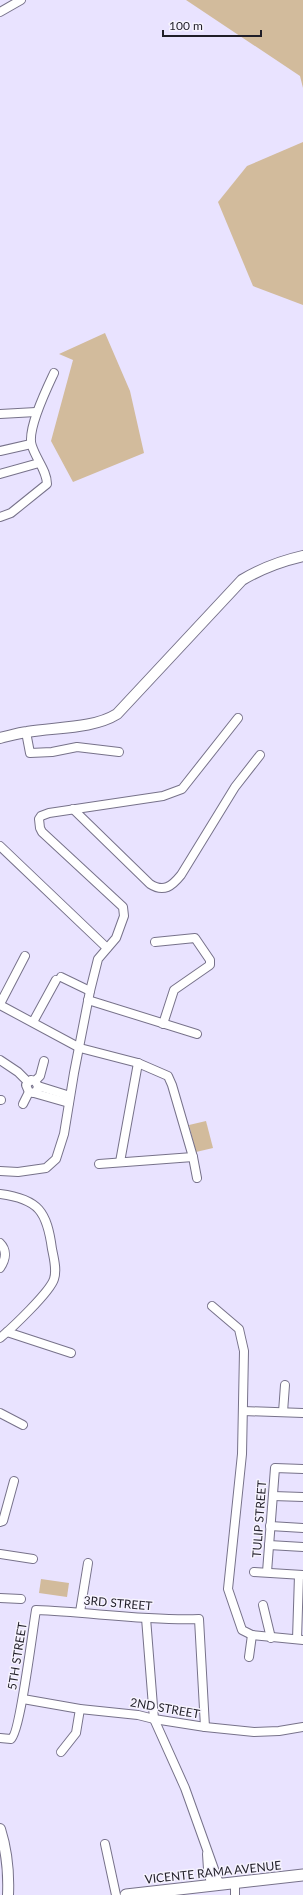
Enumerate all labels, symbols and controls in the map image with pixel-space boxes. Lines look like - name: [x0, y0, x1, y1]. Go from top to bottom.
- scale bar: [163, 12, 261, 38]
- text: 100 m: [169, 18, 203, 33]
- street label: TULIP STREET: [249, 1480, 269, 1558]
- street label: 3RD STREET: [83, 1593, 153, 1613]
- street label: 5TH STREET: [4, 1621, 30, 1691]
- street label: 2ND STREET: [129, 1695, 201, 1721]
- street label: VICENTE RAMA AVENUE: [144, 1857, 282, 1887]

